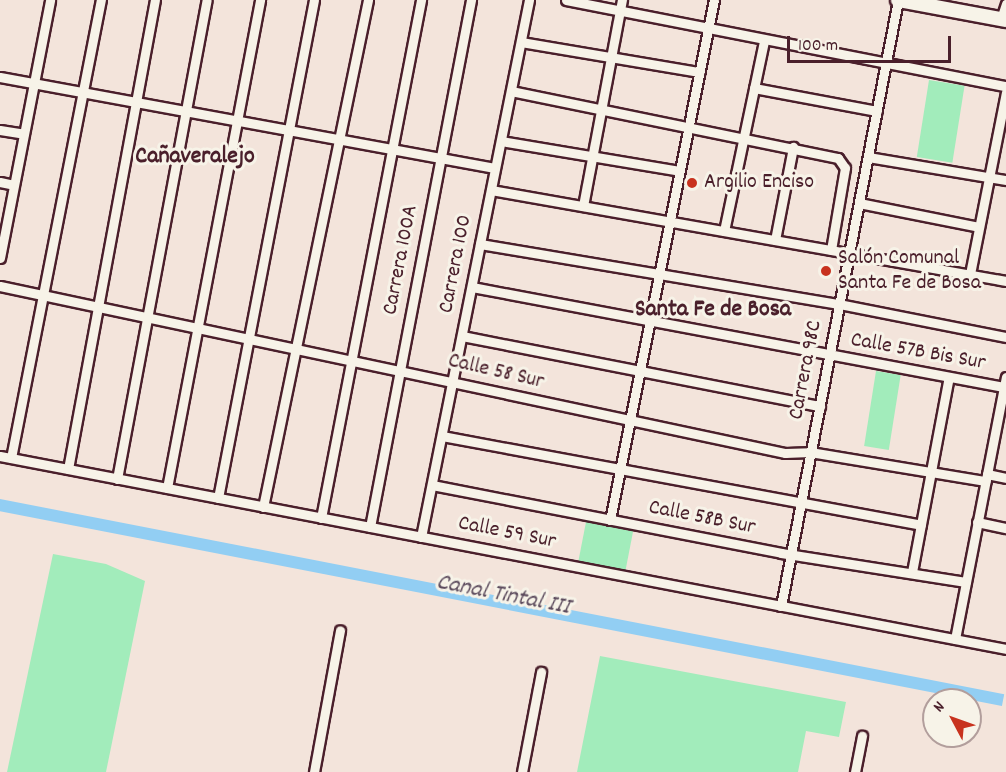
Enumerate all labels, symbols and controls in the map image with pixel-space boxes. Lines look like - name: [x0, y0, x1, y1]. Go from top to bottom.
- scale bar: [790, 24, 954, 62]
- text: 100 m: [798, 34, 838, 59]
- district label: Cañaveralejo: [135, 144, 255, 172]
- place label: Argilio Enciso: [704, 170, 814, 196]
- marker: Argilio Enciso: [685, 176, 699, 190]
- street label: Carrera 100A: [377, 203, 425, 317]
- street label: Carrera 100: [434, 213, 478, 315]
- place label: Salón Comunal Santa Fe de Bosa: [838, 245, 981, 296]
- marker: Salón Comunal Santa Fe de Bosa: [819, 264, 833, 278]
- district label: Santa Fe de Bosa: [635, 297, 791, 325]
- street label: Carrera 98C: [783, 318, 829, 422]
- street label: Calle 57B Bis Sur: [848, 327, 988, 377]
- street label: Calle 58 Sur: [445, 348, 547, 396]
- street label: Calle 58B Sur: [646, 495, 758, 541]
- street label: Calle 59 Sur: [456, 511, 558, 555]
- water label: Canal Tintal III: [434, 569, 572, 623]
- north arrow: [922, 688, 982, 748]
- text: N: [928, 697, 951, 718]

